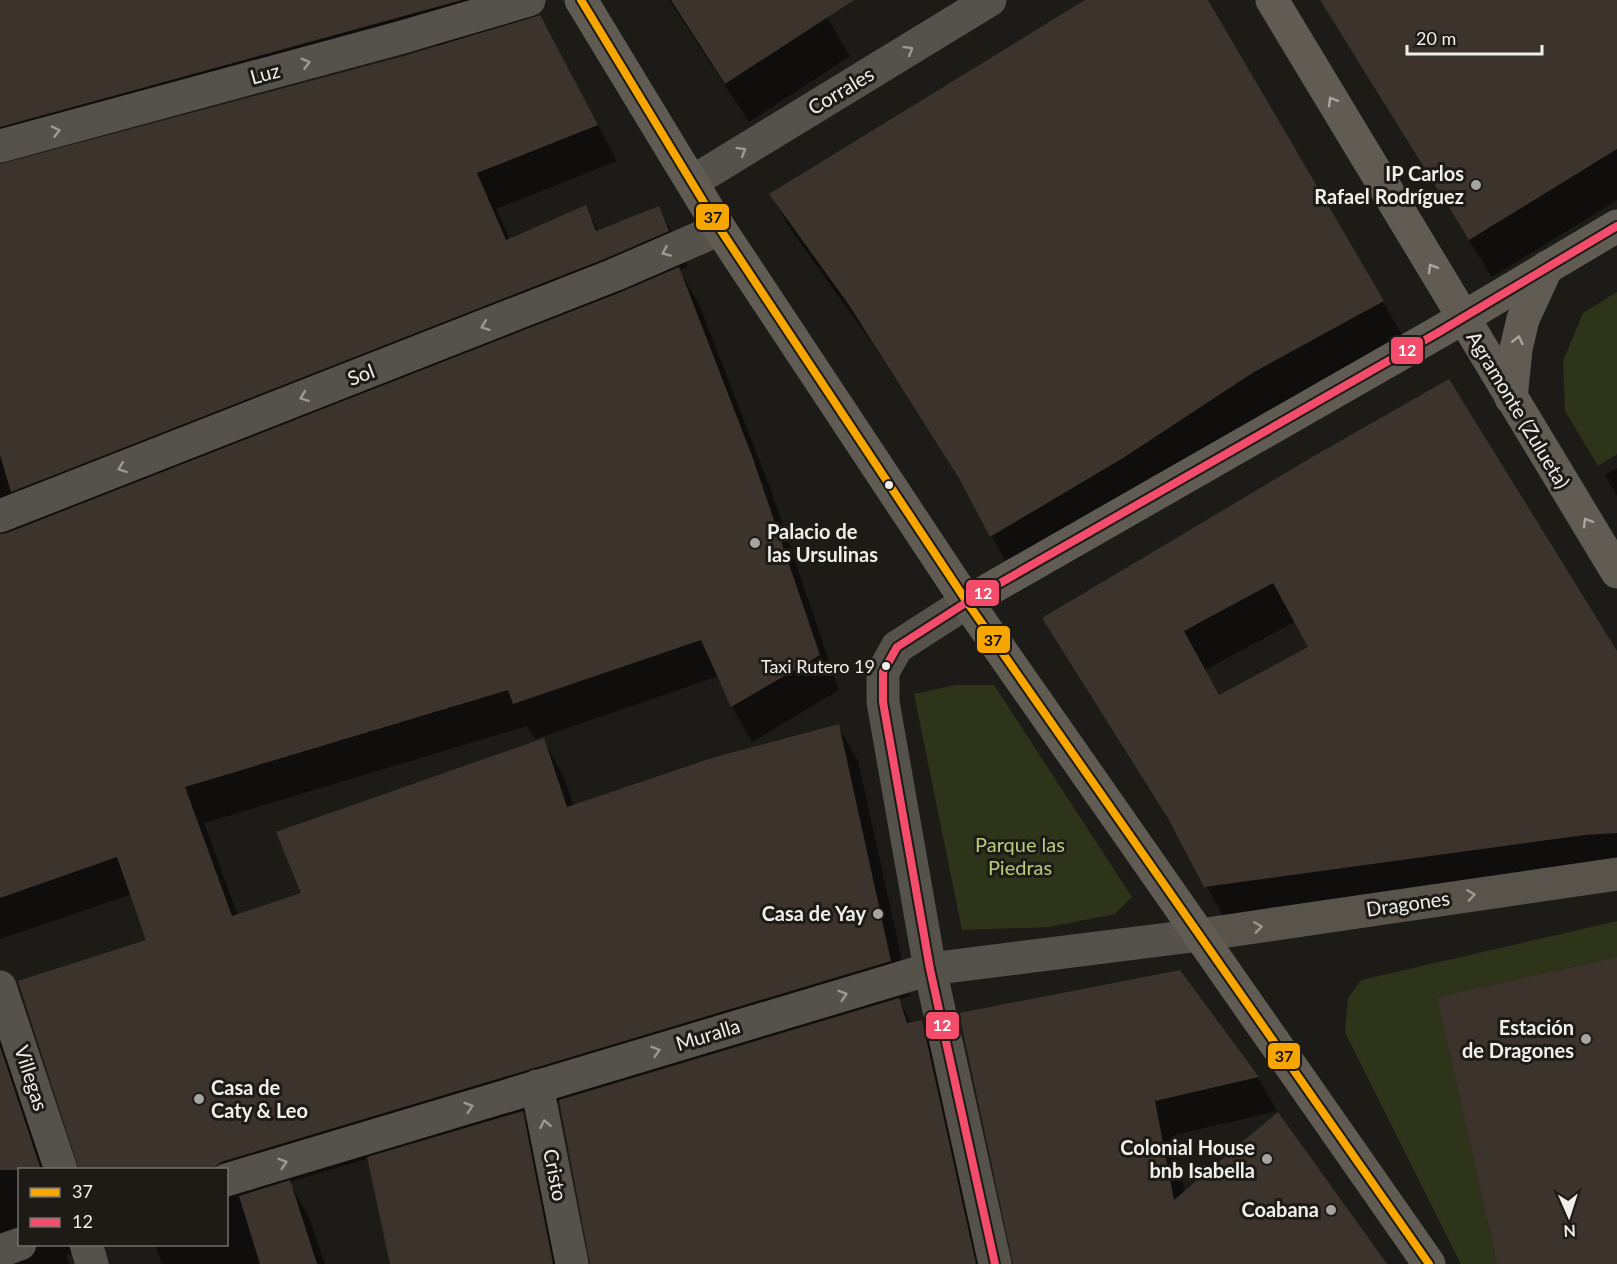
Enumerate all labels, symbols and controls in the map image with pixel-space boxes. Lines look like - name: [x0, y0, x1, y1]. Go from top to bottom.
- scale bar: [1407, 18, 1542, 56]
- text: 20 m: [1416, 27, 1456, 49]
- one-way arrow: [903, 45, 913, 57]
- street label: Luz: [247, 58, 282, 88]
- one-way arrow: [300, 58, 310, 70]
- street label: Corrales: [803, 61, 878, 119]
- one-way arrow: [1328, 96, 1340, 107]
- one-way arrow: [51, 125, 61, 138]
- one-way arrow: [736, 147, 746, 159]
- place label: IP Carlos Rafael Rodríguez: [1314, 161, 1464, 208]
- marker: IP Carlos Rafael Rodríguez: [1469, 178, 1483, 192]
- line badge: 37: [695, 203, 730, 231]
- text: 37: [704, 207, 722, 226]
- one-way arrow: [661, 245, 672, 257]
- one-way arrow: [1428, 264, 1440, 274]
- one-way arrow: [481, 318, 491, 331]
- street label: Agramonte (Zulueta): [1462, 327, 1575, 492]
- line badge: 12: [1390, 336, 1424, 365]
- one-way arrow: [1511, 336, 1524, 346]
- text: 12: [1398, 340, 1416, 359]
- street label: Sol: [344, 358, 377, 390]
- one-way arrow: [299, 390, 310, 402]
- one-way arrow: [118, 461, 129, 473]
- unlabelled marker: [883, 479, 895, 491]
- one-way arrow: [1582, 518, 1594, 528]
- place label: Palacio de las Ursulinas: [767, 519, 878, 566]
- marker: Palacio de las Ursulinas: [748, 536, 762, 550]
- line badge: 12: [965, 579, 1000, 607]
- text: 12: [974, 583, 992, 602]
- line badge: 37: [976, 625, 1011, 654]
- text: 37: [984, 630, 1002, 649]
- place label: Taxi Rutero 19: [761, 655, 875, 677]
- marker: Taxi Rutero 19: [880, 660, 892, 672]
- park label: Parque las Piedras: [975, 832, 1065, 879]
- street label: Dragones: [1365, 885, 1451, 921]
- one-way arrow: [1467, 890, 1476, 902]
- place label: Casa de Yay: [762, 901, 866, 925]
- marker: Casa de Yay: [871, 907, 885, 921]
- one-way arrow: [1253, 921, 1262, 933]
- one-way arrow: [837, 990, 848, 1002]
- line badge: 12: [925, 1011, 960, 1040]
- street label: Muralla: [673, 1013, 743, 1055]
- text: 12: [933, 1015, 951, 1034]
- place label: Estación de Dragones: [1462, 1015, 1574, 1062]
- marker: Estación de Dragones: [1579, 1032, 1593, 1046]
- street label: Villegas: [10, 1042, 54, 1113]
- line badge: 37: [1267, 1042, 1301, 1070]
- one-way arrow: [650, 1046, 661, 1058]
- text: 37: [1275, 1046, 1293, 1065]
- place label: Casa de Caty & Leo: [211, 1075, 308, 1122]
- marker: Casa de Caty & Leo: [192, 1092, 206, 1106]
- one-way arrow: [463, 1102, 474, 1114]
- one-way arrow: [539, 1119, 552, 1129]
- place label: Colonial House bnb Isabella: [1120, 1135, 1255, 1182]
- street label: Cristo: [539, 1147, 573, 1203]
- marker: Colonial House bnb Isabella: [1260, 1152, 1274, 1166]
- one-way arrow: [277, 1158, 287, 1170]
- legend: [18, 1168, 228, 1246]
- text: 37: [72, 1180, 93, 1202]
- north arrow: [1539, 1186, 1599, 1246]
- place label: Coabana: [1241, 1197, 1319, 1221]
- marker: Coabana: [1324, 1203, 1338, 1217]
- text: 12: [72, 1210, 93, 1232]
- text: N: [1563, 1222, 1576, 1241]

